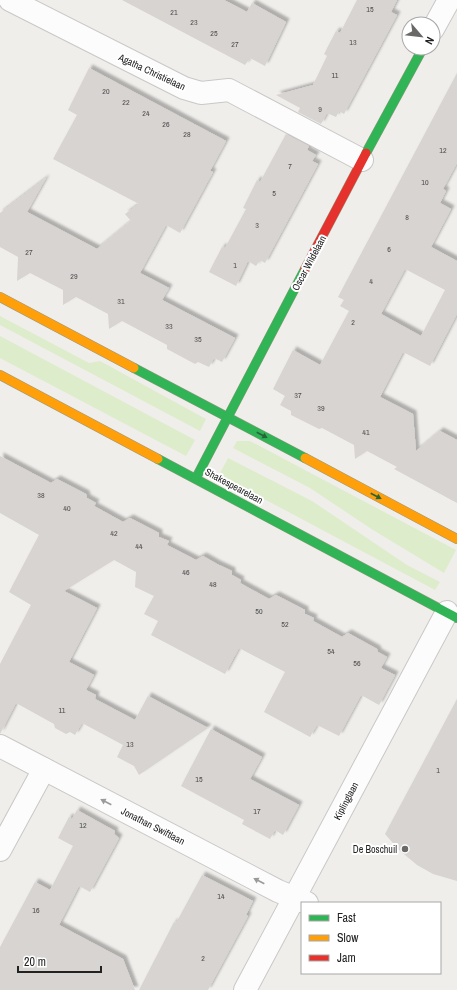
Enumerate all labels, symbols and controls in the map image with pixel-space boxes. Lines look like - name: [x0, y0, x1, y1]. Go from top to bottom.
- house number: 15: [366, 4, 374, 14]
- house number: 21: [170, 7, 178, 17]
- north arrow: [401, 16, 441, 56]
- house number: 23: [190, 17, 198, 27]
- house number: 25: [210, 28, 218, 38]
- text: N: [422, 35, 438, 47]
- house number: 13: [349, 37, 357, 47]
- house number: 27: [231, 39, 239, 49]
- street label: Agatha Christielaan: [116, 50, 188, 93]
- house number: 11: [332, 70, 339, 80]
- house number: 20: [102, 86, 110, 96]
- house number: 22: [122, 97, 130, 107]
- house number: 9: [318, 104, 322, 114]
- house number: 24: [142, 108, 150, 118]
- house number: 26: [162, 119, 170, 129]
- house number: 28: [183, 129, 191, 139]
- house number: 12: [439, 145, 447, 155]
- house number: 7: [288, 161, 292, 171]
- house number: 10: [421, 177, 429, 187]
- house number: 5: [272, 188, 276, 198]
- house number: 8: [405, 212, 409, 222]
- house number: 3: [255, 220, 259, 230]
- street label: Oscar Wildelaan: [289, 233, 329, 293]
- house number: 6: [387, 244, 391, 254]
- house number: 27: [25, 247, 33, 257]
- house number: 1: [233, 260, 237, 270]
- house number: 29: [70, 271, 78, 281]
- house number: 4: [369, 276, 373, 286]
- house number: 31: [117, 296, 125, 306]
- house number: 2: [351, 317, 355, 327]
- house number: 33: [165, 321, 173, 331]
- house number: 35: [194, 334, 202, 344]
- house number: 37: [294, 390, 302, 400]
- house number: 39: [317, 403, 325, 413]
- house number: 41: [362, 427, 370, 437]
- one-way arrow: [256, 431, 268, 438]
- street label: Shakespearelaan: [203, 465, 265, 507]
- house number: 38: [37, 490, 45, 500]
- one-way arrow: [370, 493, 382, 500]
- house number: 40: [63, 503, 71, 513]
- house number: 42: [110, 528, 118, 538]
- house number: 44: [135, 541, 143, 551]
- house number: 46: [182, 567, 190, 577]
- house number: 48: [209, 579, 217, 589]
- house number: 50: [255, 606, 263, 616]
- house number: 52: [281, 619, 289, 629]
- house number: 54: [327, 646, 335, 656]
- house number: 56: [353, 658, 361, 668]
- house number: 11: [59, 705, 66, 715]
- house number: 13: [126, 739, 134, 749]
- house number: 1: [436, 765, 440, 775]
- house number: 15: [195, 774, 203, 784]
- street label: Kiplinglaan: [331, 780, 361, 822]
- one-way arrow: [101, 798, 112, 805]
- street label: Jonathan Swiftlaan: [119, 804, 187, 848]
- house number: 17: [253, 806, 261, 816]
- house number: 12: [79, 820, 87, 830]
- place label: De Boschuil: [353, 843, 397, 856]
- marker: De Boschuil: [400, 844, 410, 854]
- one-way arrow: [253, 878, 265, 884]
- house number: 14: [217, 891, 225, 901]
- legend: [301, 902, 441, 974]
- house number: 16: [32, 905, 40, 915]
- text: Fast: [337, 910, 356, 926]
- text: Slow: [337, 930, 359, 946]
- scale bar: [18, 948, 101, 974]
- text: Jam: [337, 950, 356, 966]
- house number: 2: [201, 953, 205, 963]
- text: 20 m: [24, 954, 46, 970]

